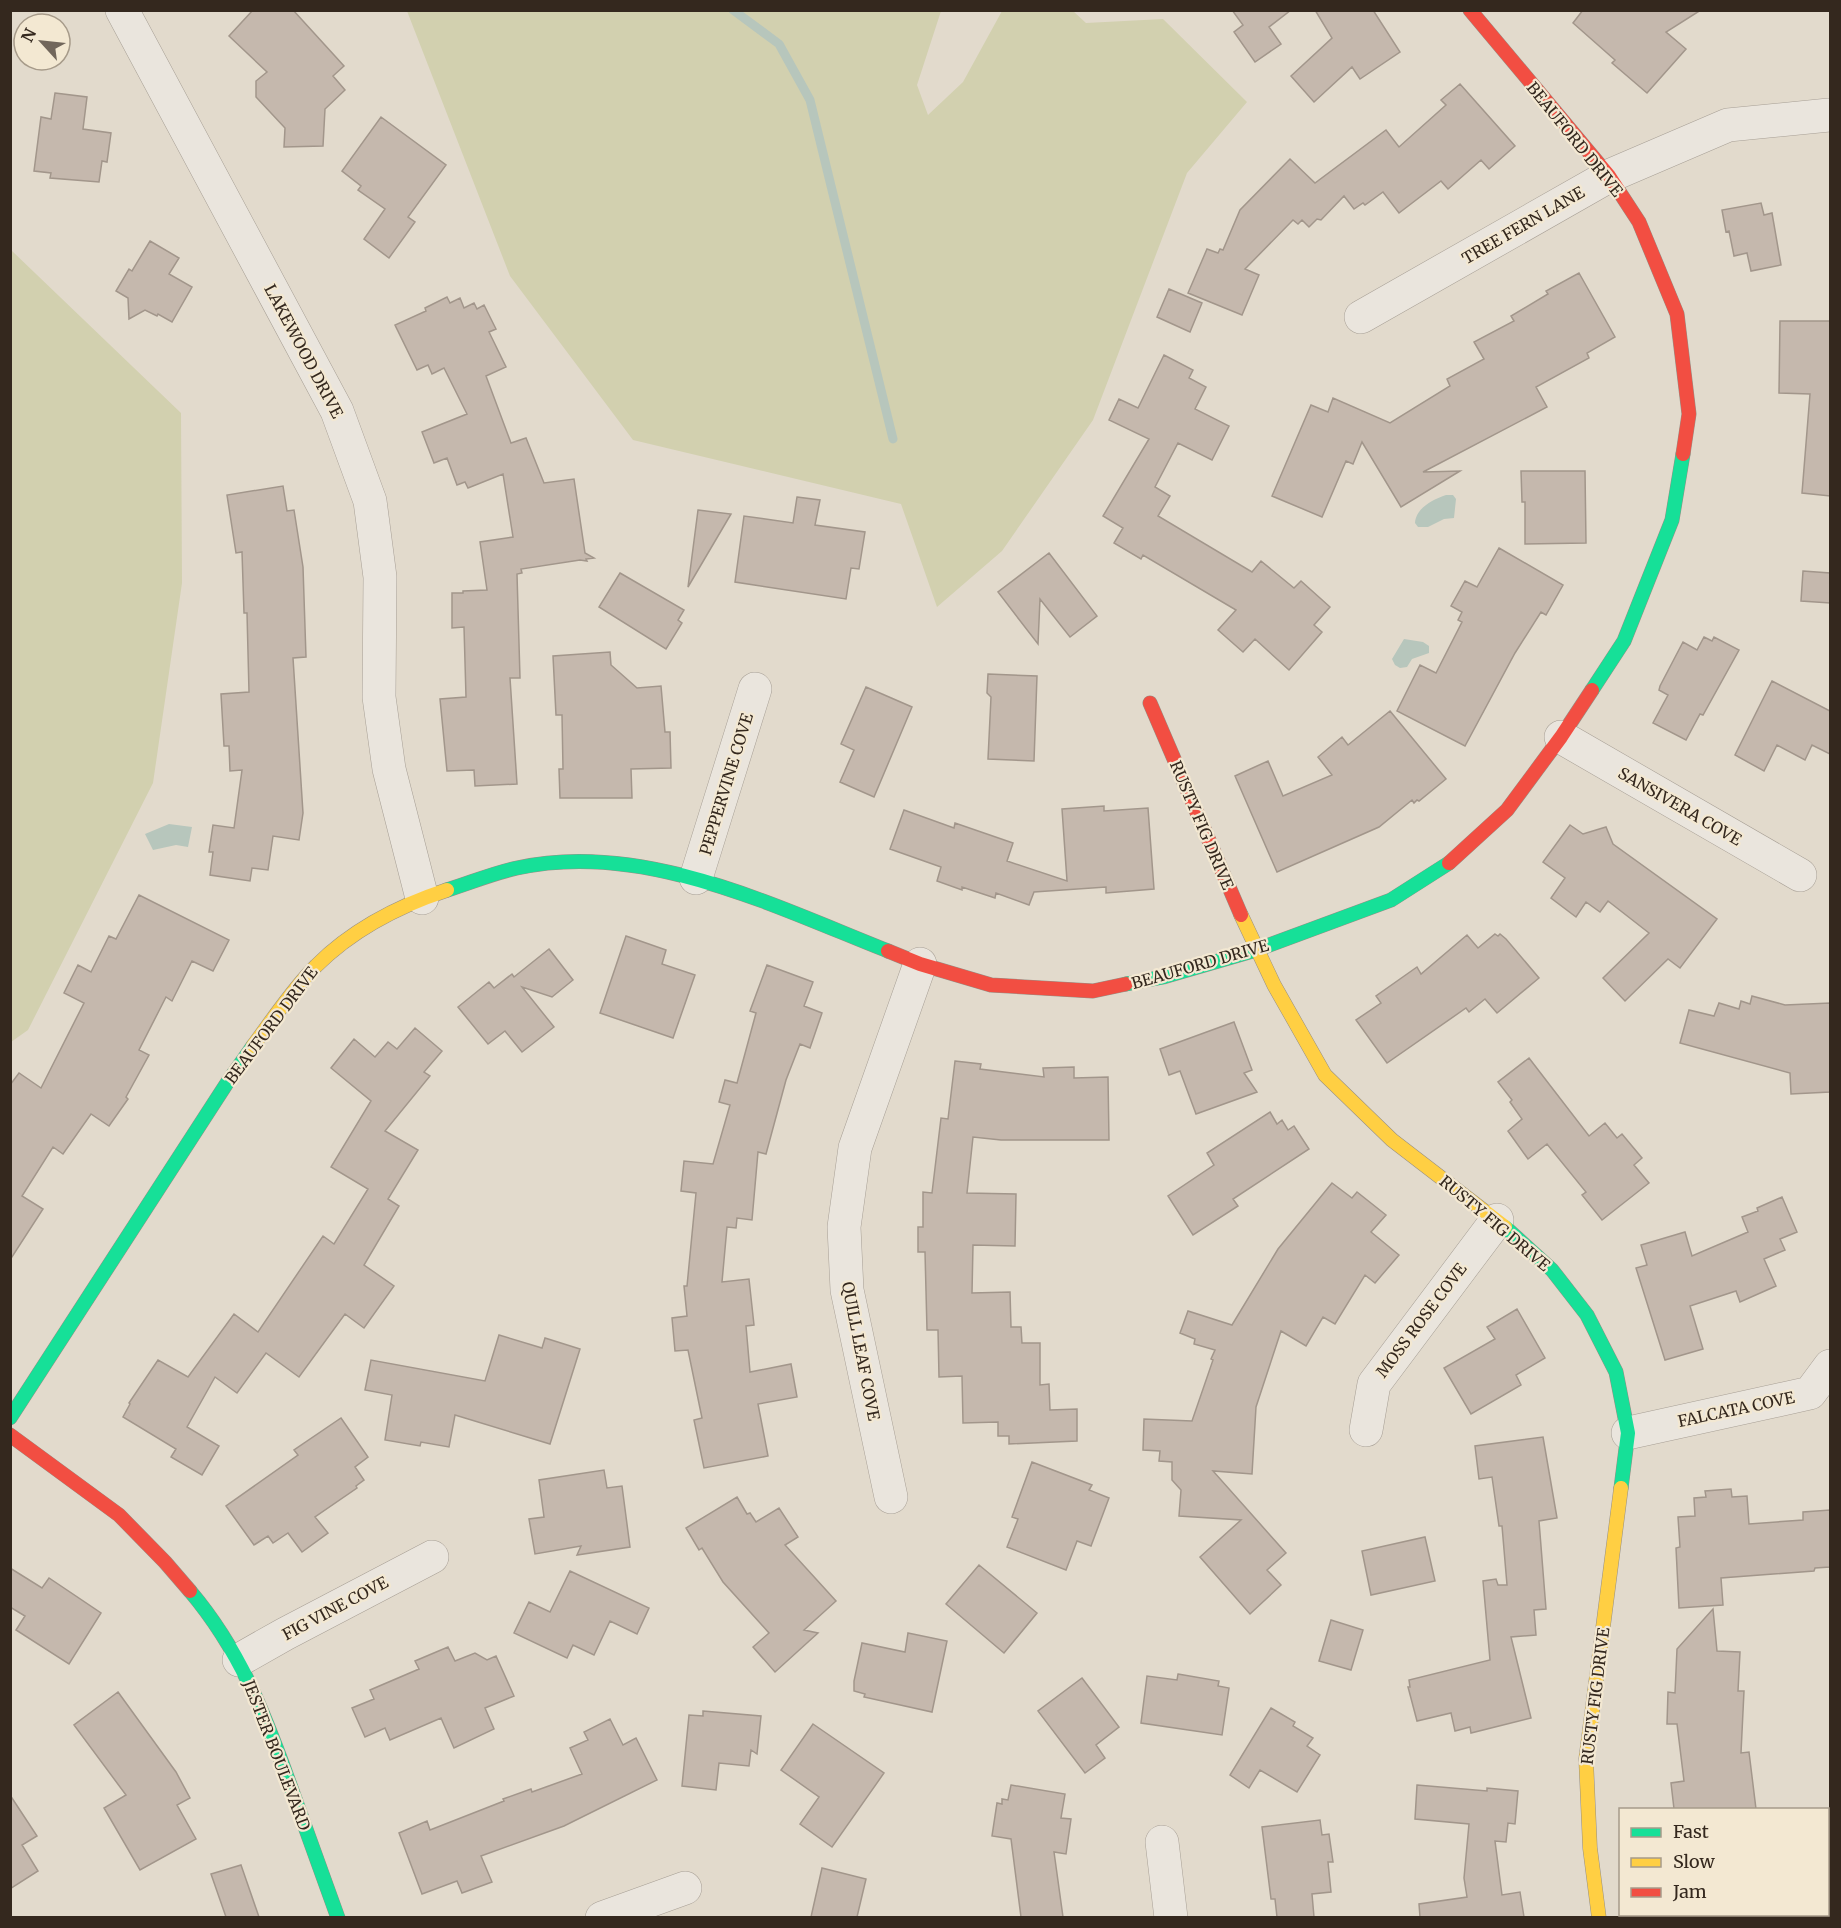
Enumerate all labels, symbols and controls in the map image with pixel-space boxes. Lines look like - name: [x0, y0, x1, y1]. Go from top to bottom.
- north arrow: [12, 12, 72, 72]
- text: N: [17, 25, 41, 45]
- street label: BEAUFORD DRIVE: [1523, 78, 1628, 201]
- street label: TREE FERN LANE: [1458, 181, 1588, 268]
- street label: LAKEWOOD DRIVE: [260, 281, 348, 422]
- street label: PEPPERVINE COVE: [695, 710, 757, 857]
- street label: RUSTY FIG DRIVE: [1166, 758, 1238, 893]
- street label: SANSIVERA COVE: [1615, 763, 1746, 850]
- street label: BEAUFORD DRIVE: [1129, 935, 1272, 993]
- street label: BEAUFORD DRIVE: [220, 962, 322, 1088]
- street label: RUSTY FIG DRIVE: [1436, 1171, 1555, 1276]
- street label: MOSS ROSE COVE: [1371, 1258, 1471, 1381]
- street label: QUILL LEAF COVE: [838, 1280, 884, 1423]
- street label: FALCATA COVE: [1676, 1387, 1797, 1431]
- street label: FIG VINE COVE: [279, 1571, 392, 1644]
- street label: RUSTY FIG DRIVE: [1577, 1625, 1613, 1766]
- street label: JESTER BOULEVARD: [239, 1676, 315, 1833]
- legend: [1619, 1808, 1829, 1916]
- text: Fast: [1673, 1820, 1709, 1843]
- text: Slow: [1673, 1850, 1716, 1873]
- text: Jam: [1672, 1880, 1707, 1903]

